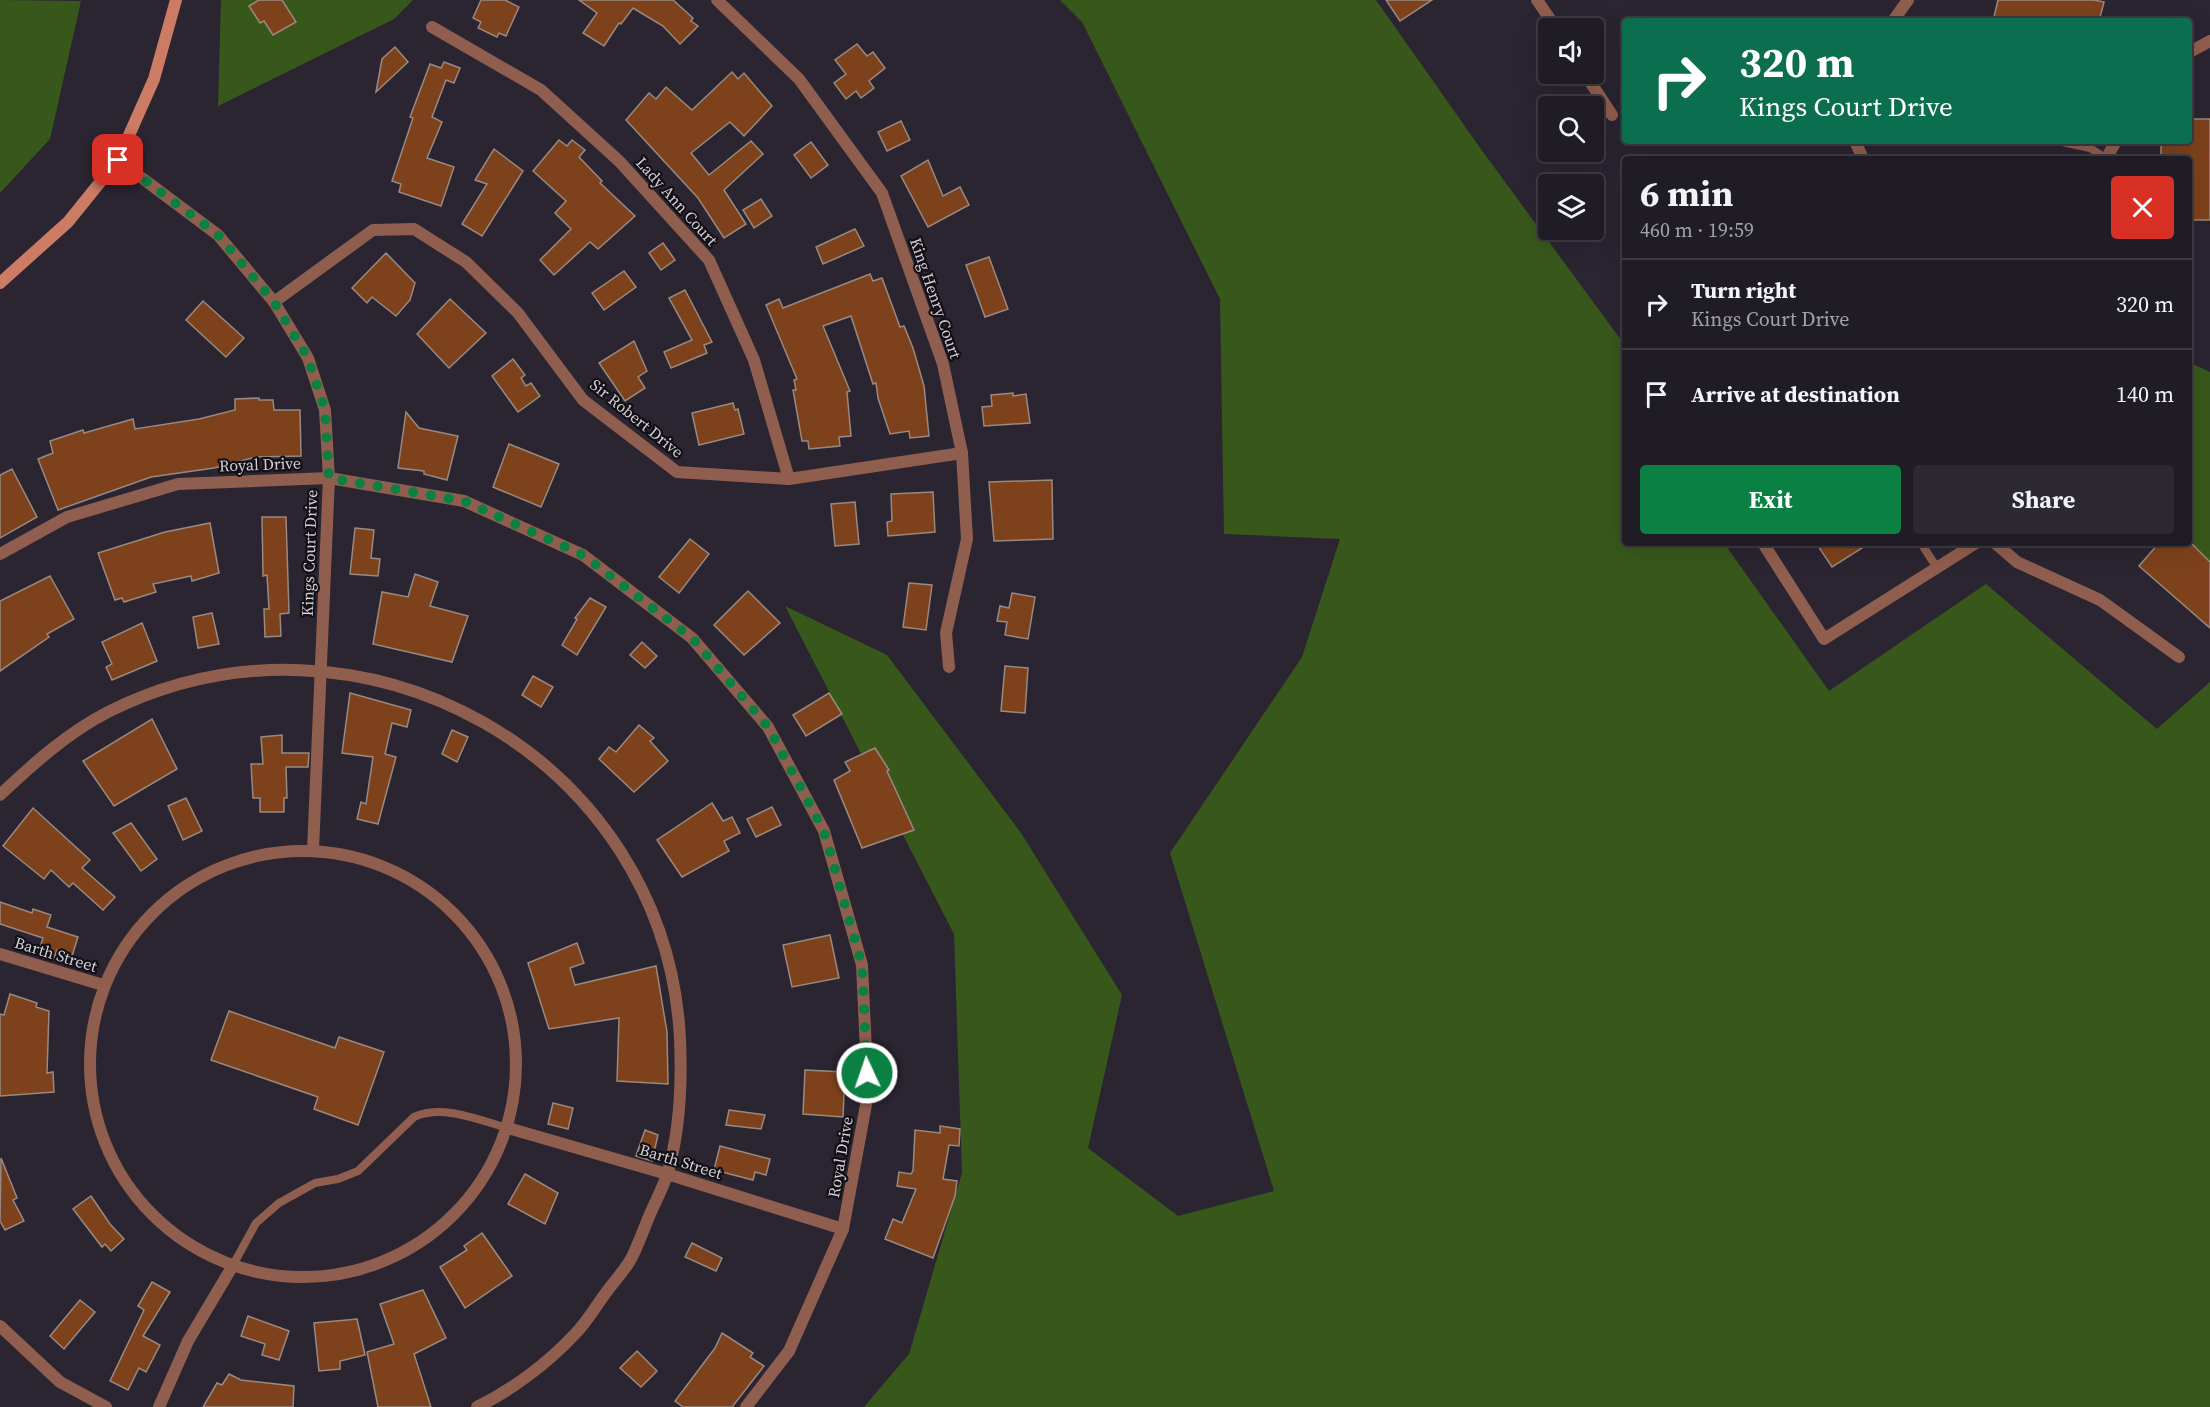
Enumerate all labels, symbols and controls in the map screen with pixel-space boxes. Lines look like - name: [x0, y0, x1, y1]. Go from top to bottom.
- map controls: [1538, 18, 1604, 240]
- button: sound: [1538, 18, 1604, 84]
- text: 320 m: [1739, 33, 1854, 91]
- icon: right: [1640, 42, 1718, 120]
- text: Kings Court Drive: [1739, 88, 1953, 125]
- button: search: [1538, 96, 1604, 162]
- pin: [92, 134, 143, 185]
- icon: arrive: [101, 143, 134, 176]
- street label: Lady Ann Court: [631, 152, 723, 251]
- text: 6 min: [1640, 169, 1733, 218]
- button: layers: [1538, 174, 1604, 240]
- button: close: [2111, 176, 2174, 239]
- text: 460 m · 19:59: [1640, 216, 1754, 244]
- street label: King Henry Court: [905, 235, 967, 362]
- text: Turn right: [1691, 275, 1796, 305]
- icon: right: [1640, 288, 1673, 321]
- text: 320 m: [2116, 289, 2174, 319]
- text: Kings Court Drive: [1691, 305, 1849, 333]
- street label: Sir Robert Drive: [586, 373, 688, 463]
- icon: arrive: [1640, 378, 1673, 411]
- text: Arrive at destination: [1691, 379, 1900, 409]
- text: 140 m: [2116, 379, 2174, 409]
- street label: Royal Drive: [219, 452, 301, 476]
- button: Exit: [1640, 465, 1901, 534]
- button: Share: [1913, 465, 2174, 534]
- street label: Kings Court Drive: [296, 489, 322, 617]
- street label: Barth Street: [12, 931, 101, 977]
- position arrow: [835, 1041, 899, 1105]
- street label: Royal Drive: [822, 1115, 858, 1199]
- street label: Barth Street: [637, 1138, 726, 1184]

